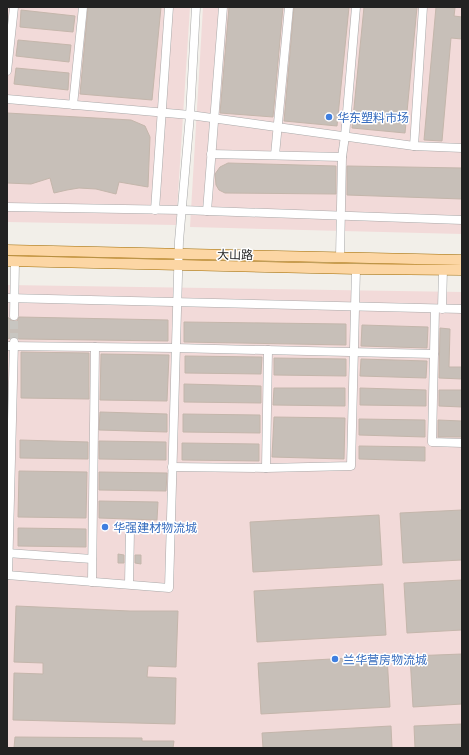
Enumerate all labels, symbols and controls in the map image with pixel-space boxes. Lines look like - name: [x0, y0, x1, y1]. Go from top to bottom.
- place label: 华东塑料市场: [337, 110, 409, 124]
- marker: 华东塑料市场: [324, 112, 334, 122]
- street label: 大山路: [217, 247, 253, 261]
- place label: 华强建材物流城: [113, 520, 197, 534]
- marker: 华强建材物流城: [100, 522, 110, 532]
- place label: 兰华营房物流城: [343, 652, 427, 666]
- marker: 兰华营房物流城: [330, 654, 340, 664]

